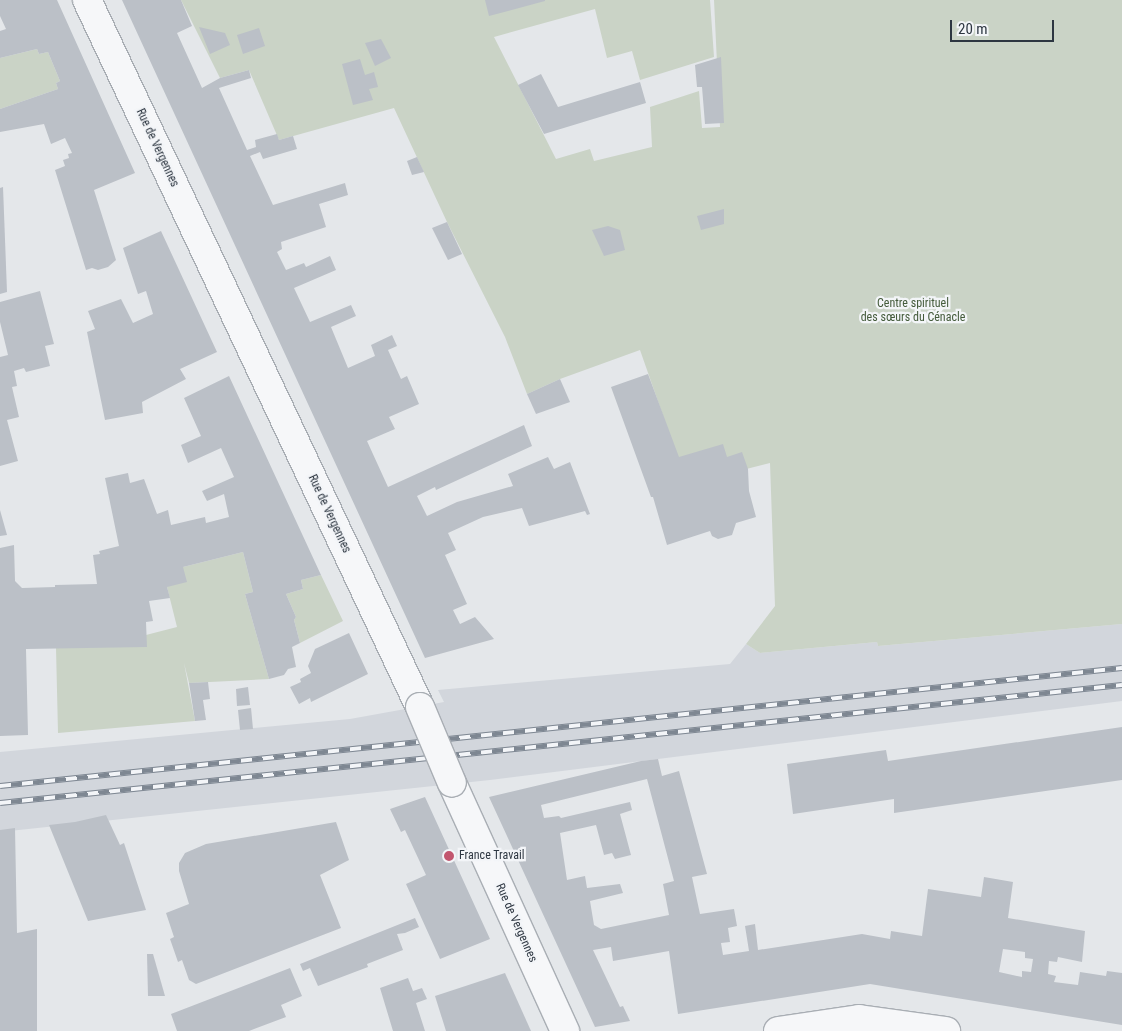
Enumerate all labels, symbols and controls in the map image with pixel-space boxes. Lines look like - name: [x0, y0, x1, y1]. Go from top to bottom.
- scale bar: [952, 10, 1056, 42]
- text: 20 m: [958, 20, 988, 38]
- street label: Rue de Vergennes: [133, 107, 181, 189]
- park label: Centre spirituel des sœurs du Cénacle: [861, 297, 965, 325]
- street label: Rue de Vergennes: [305, 473, 353, 555]
- place label: France Travail: [459, 849, 525, 863]
- marker: France Travail: [443, 850, 455, 862]
- street label: Rue de Vergennes: [492, 881, 540, 965]

